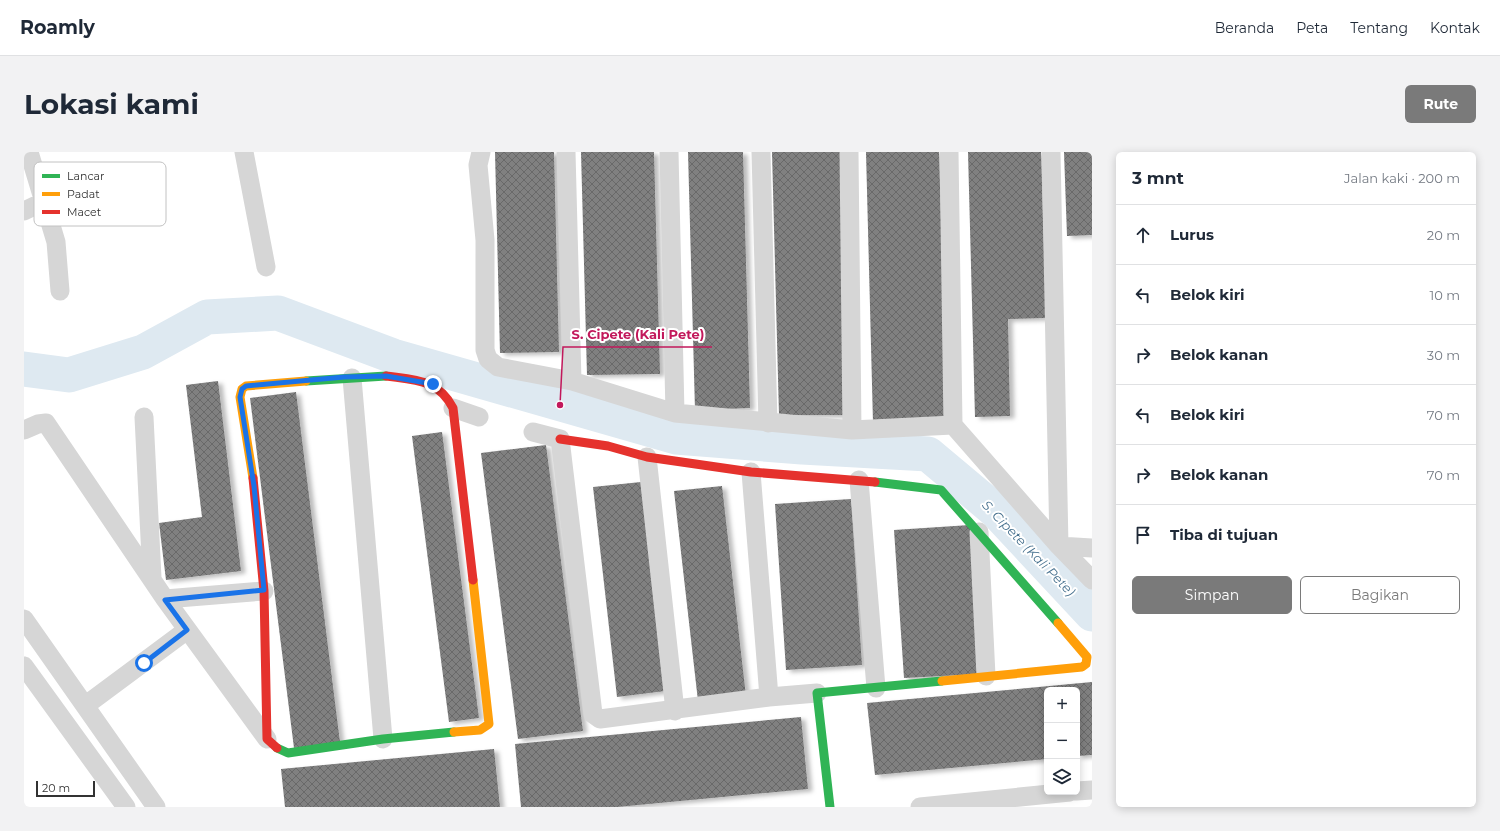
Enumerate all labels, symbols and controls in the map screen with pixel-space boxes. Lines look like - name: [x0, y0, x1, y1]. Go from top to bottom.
- text: Roamly: [20, 16, 95, 39]
- text: Beranda: [1215, 19, 1274, 37]
- text: Peta: [1296, 19, 1328, 37]
- text: Tentang: [1350, 19, 1408, 37]
- text: Kontak: [1430, 19, 1480, 37]
- button: Rute: [1405, 85, 1476, 123]
- text: Lokasi kami: [24, 87, 199, 121]
- legend: [34, 162, 166, 226]
- text: 3 mnt: [1132, 168, 1184, 188]
- text: Lancar: [67, 169, 105, 183]
- text: Jalan kaki · 200 m: [1344, 170, 1460, 186]
- text: Padat: [67, 187, 100, 201]
- text: Macet: [67, 205, 102, 219]
- icon: ahead: [1132, 224, 1154, 246]
- text: Lurus: [1170, 225, 1214, 244]
- text: 20 m: [1427, 227, 1460, 243]
- icon: left: [1132, 284, 1154, 306]
- text: Belok kiri: [1170, 285, 1245, 304]
- text: 10 m: [1430, 287, 1460, 303]
- callout: S. Cipete (Kali Pete): [563, 322, 712, 347]
- text: S. Cipete (Kali Pete): [572, 326, 704, 342]
- icon: right: [1132, 344, 1154, 366]
- text: Belok kanan: [1170, 345, 1268, 364]
- text: 30 m: [1427, 347, 1460, 363]
- route end: [424, 375, 442, 393]
- icon: left: [1132, 404, 1154, 426]
- text: Belok kiri: [1170, 405, 1245, 424]
- text: 70 m: [1427, 407, 1460, 423]
- icon: right: [1132, 464, 1154, 486]
- text: Belok kanan: [1170, 465, 1268, 484]
- text: 70 m: [1427, 467, 1460, 483]
- water label: S. Cipete (Kali Pete): [979, 497, 1079, 599]
- icon: arrive: [1132, 524, 1154, 546]
- text: Tiba di tujuan: [1170, 525, 1278, 544]
- button: Simpan: [1132, 576, 1292, 614]
- button: Bagikan: [1300, 576, 1460, 614]
- route start: [135, 654, 153, 672]
- map controls: [1044, 687, 1080, 795]
- button: +: [1044, 687, 1080, 723]
- button: −: [1044, 723, 1080, 759]
- button: layers: [1044, 759, 1080, 795]
- scale bar: [36, 779, 95, 798]
- text: 20 m: [42, 781, 70, 795]

